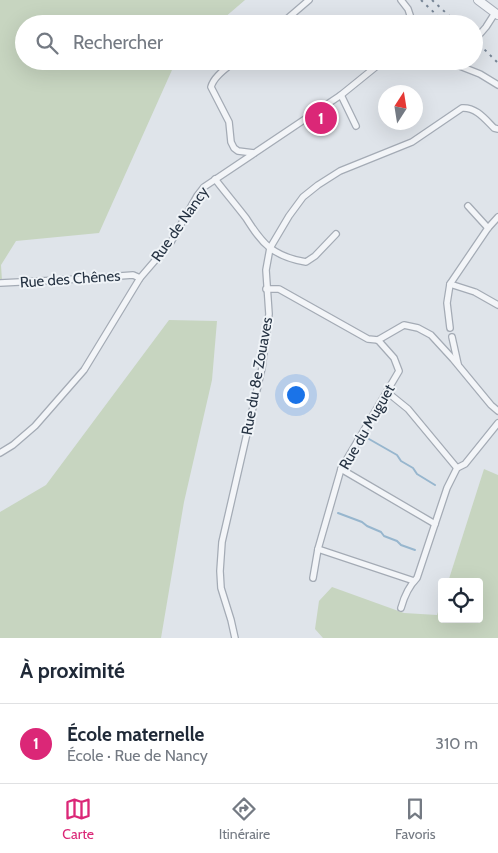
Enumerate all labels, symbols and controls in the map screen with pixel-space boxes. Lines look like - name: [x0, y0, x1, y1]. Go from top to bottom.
- search box: [15, 15, 483, 70]
- icon: search: [33, 29, 61, 57]
- text: Rechercher: [73, 31, 163, 54]
- north arrow: [378, 85, 423, 130]
- pin: 1: [305, 99, 337, 137]
- street label: Rue de Nancy: [148, 183, 213, 265]
- street label: Rue des Chênes: [19, 267, 121, 291]
- street label: Rue du 8e Zouaves: [238, 316, 276, 436]
- street label: Rue du Muguet: [335, 381, 399, 473]
- your location: [283, 382, 309, 408]
- map controls: [438, 578, 483, 623]
- button: locate: [438, 578, 483, 623]
- text: À proximité: [20, 658, 125, 683]
- text: École maternelle: [67, 723, 204, 746]
- text: 1: [33, 734, 39, 753]
- text: 310 m: [435, 734, 478, 753]
- text: École · Rue de Nancy: [67, 746, 208, 765]
- tab: Carte: [62, 795, 94, 843]
- tab: Itinéraire: [219, 795, 270, 843]
- tab: Favoris: [395, 795, 436, 843]

